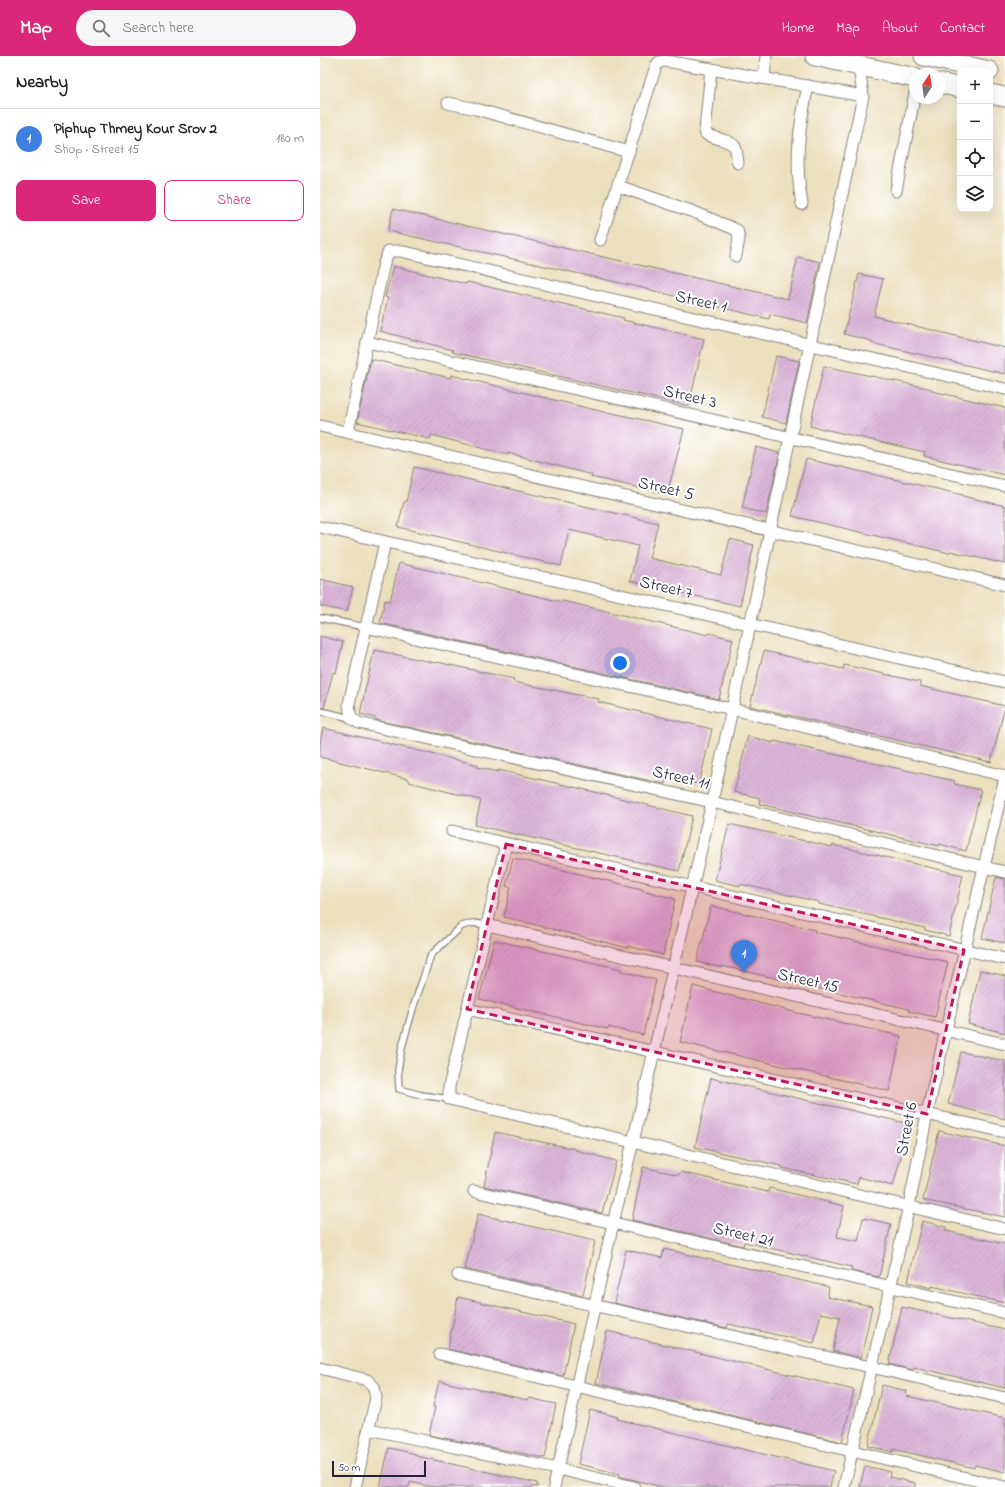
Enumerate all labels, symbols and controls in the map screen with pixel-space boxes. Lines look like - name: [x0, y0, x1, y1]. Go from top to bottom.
- search box: [76, 10, 356, 46]
- text: Map: [20, 15, 52, 42]
- icon: search: [90, 17, 112, 39]
- text: Search here: [122, 17, 194, 39]
- text: Home: [782, 18, 814, 39]
- text: Map: [836, 18, 860, 39]
- text: About: [882, 18, 918, 39]
- text: Contact: [940, 18, 985, 39]
- north arrow: [909, 68, 945, 104]
- map controls: [957, 68, 993, 212]
- button: +: [957, 68, 993, 104]
- text: Nearby: [16, 70, 68, 95]
- button: −: [957, 104, 993, 140]
- text: Piphup Thmey Kour Srov 2: [54, 118, 217, 140]
- text: 1: [27, 129, 31, 148]
- text: 180 m: [276, 129, 304, 148]
- text: Shop · Street 15: [54, 140, 139, 159]
- button: locate: [957, 140, 993, 176]
- button: layers: [957, 176, 993, 212]
- button: Save: [16, 180, 156, 221]
- button: Share: [164, 180, 304, 221]
- street label: Street 1: [673, 284, 730, 320]
- street label: Street 3: [661, 379, 719, 415]
- street label: Street 5: [636, 470, 697, 508]
- street label: Street 7: [637, 570, 695, 606]
- your location: [610, 653, 630, 673]
- street label: Street 11: [650, 759, 713, 797]
- pin: 1: [731, 940, 757, 973]
- street label: Street 15: [775, 962, 841, 1000]
- street label: Street 6: [890, 1099, 925, 1158]
- street label: Street 21: [710, 1216, 776, 1254]
- scale bar: [332, 1459, 426, 1478]
- text: 50 m: [338, 1460, 360, 1476]

